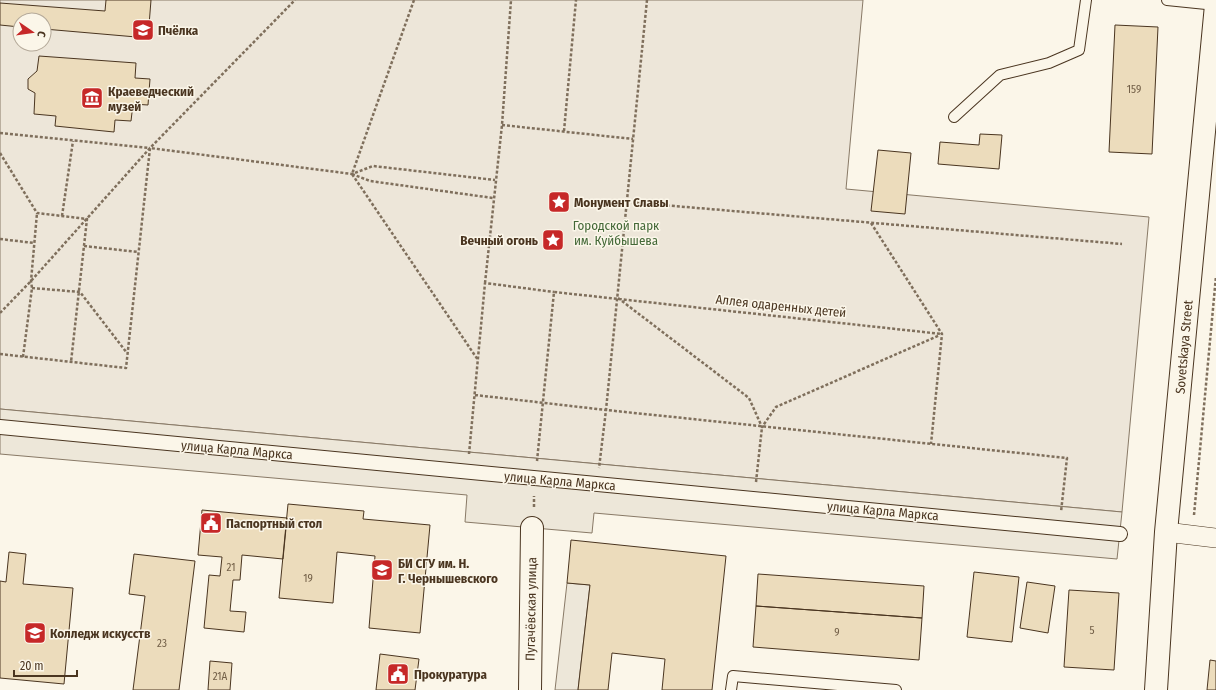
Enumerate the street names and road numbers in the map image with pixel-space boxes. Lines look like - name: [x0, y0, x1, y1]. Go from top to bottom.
- street label: Аллея одаренных детей: [715, 292, 847, 320]
- street label: Sovetskaya Street: [1172, 299, 1196, 395]
- street label: улица Карла Маркса: [181, 438, 293, 462]
- street label: улица Карла Маркса: [504, 469, 616, 493]
- street label: улица Карла Маркса: [827, 499, 939, 523]
- street label: Пугачёвская улица: [523, 557, 539, 661]

